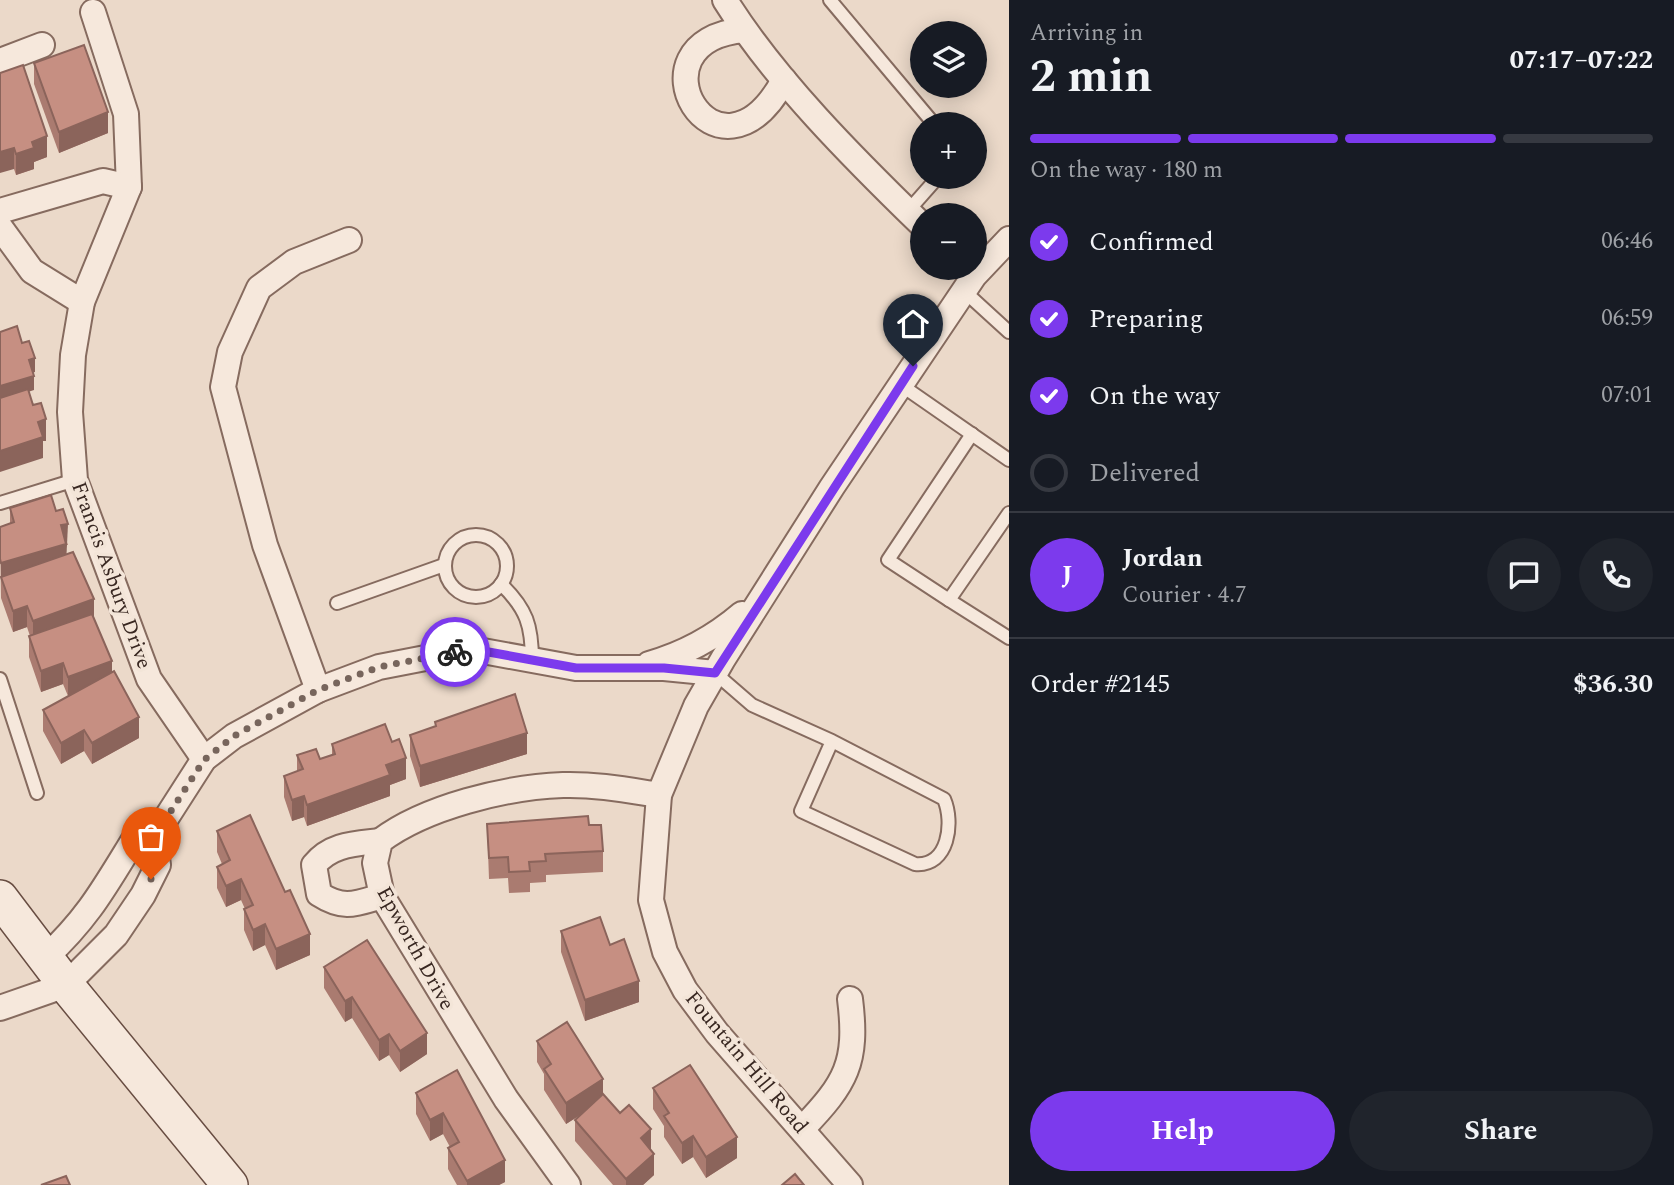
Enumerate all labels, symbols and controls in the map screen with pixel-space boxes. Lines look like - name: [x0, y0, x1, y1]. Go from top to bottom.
- text: Arriving in: [1030, 16, 1143, 51]
- map controls: [910, 21, 987, 280]
- button: layers: [910, 21, 987, 98]
- text: 07:17–07:22: [1509, 40, 1653, 80]
- text: 2 min: [1030, 42, 1152, 112]
- button: +: [910, 112, 987, 189]
- text: On the way · 180 m: [1030, 153, 1223, 188]
- button: −: [910, 203, 987, 280]
- text: Confirmed: [1089, 222, 1214, 262]
- icon: check: [1030, 223, 1068, 261]
- text: 06:46: [1601, 224, 1653, 259]
- pin: [883, 294, 943, 366]
- text: Preparing: [1089, 299, 1203, 339]
- icon: check: [1030, 300, 1068, 338]
- text: 06:59: [1601, 301, 1653, 336]
- icon: home: [894, 305, 932, 343]
- text: On the way: [1089, 376, 1220, 416]
- icon: check: [1030, 377, 1068, 415]
- text: 07:01: [1601, 378, 1653, 413]
- text: Delivered: [1089, 453, 1200, 493]
- street label: Francis Asbury Drive: [62, 477, 160, 674]
- text: Jordan: [1122, 538, 1203, 578]
- button: chat: [1487, 538, 1561, 612]
- button: phone: [1579, 538, 1653, 612]
- text: J: [1061, 555, 1073, 595]
- text: Courier · 4.7: [1122, 578, 1247, 613]
- courier: [420, 617, 490, 687]
- icon: bike: [436, 633, 474, 671]
- text: Order #2145: [1030, 664, 1170, 704]
- text: $36.30: [1573, 664, 1653, 704]
- pin: [121, 807, 181, 879]
- icon: bag: [132, 818, 170, 856]
- street label: Epworth Drive: [368, 881, 462, 1016]
- street label: Fountain Hill Road: [677, 984, 816, 1141]
- button: Help: [1030, 1091, 1335, 1171]
- button: Share: [1349, 1091, 1653, 1171]

